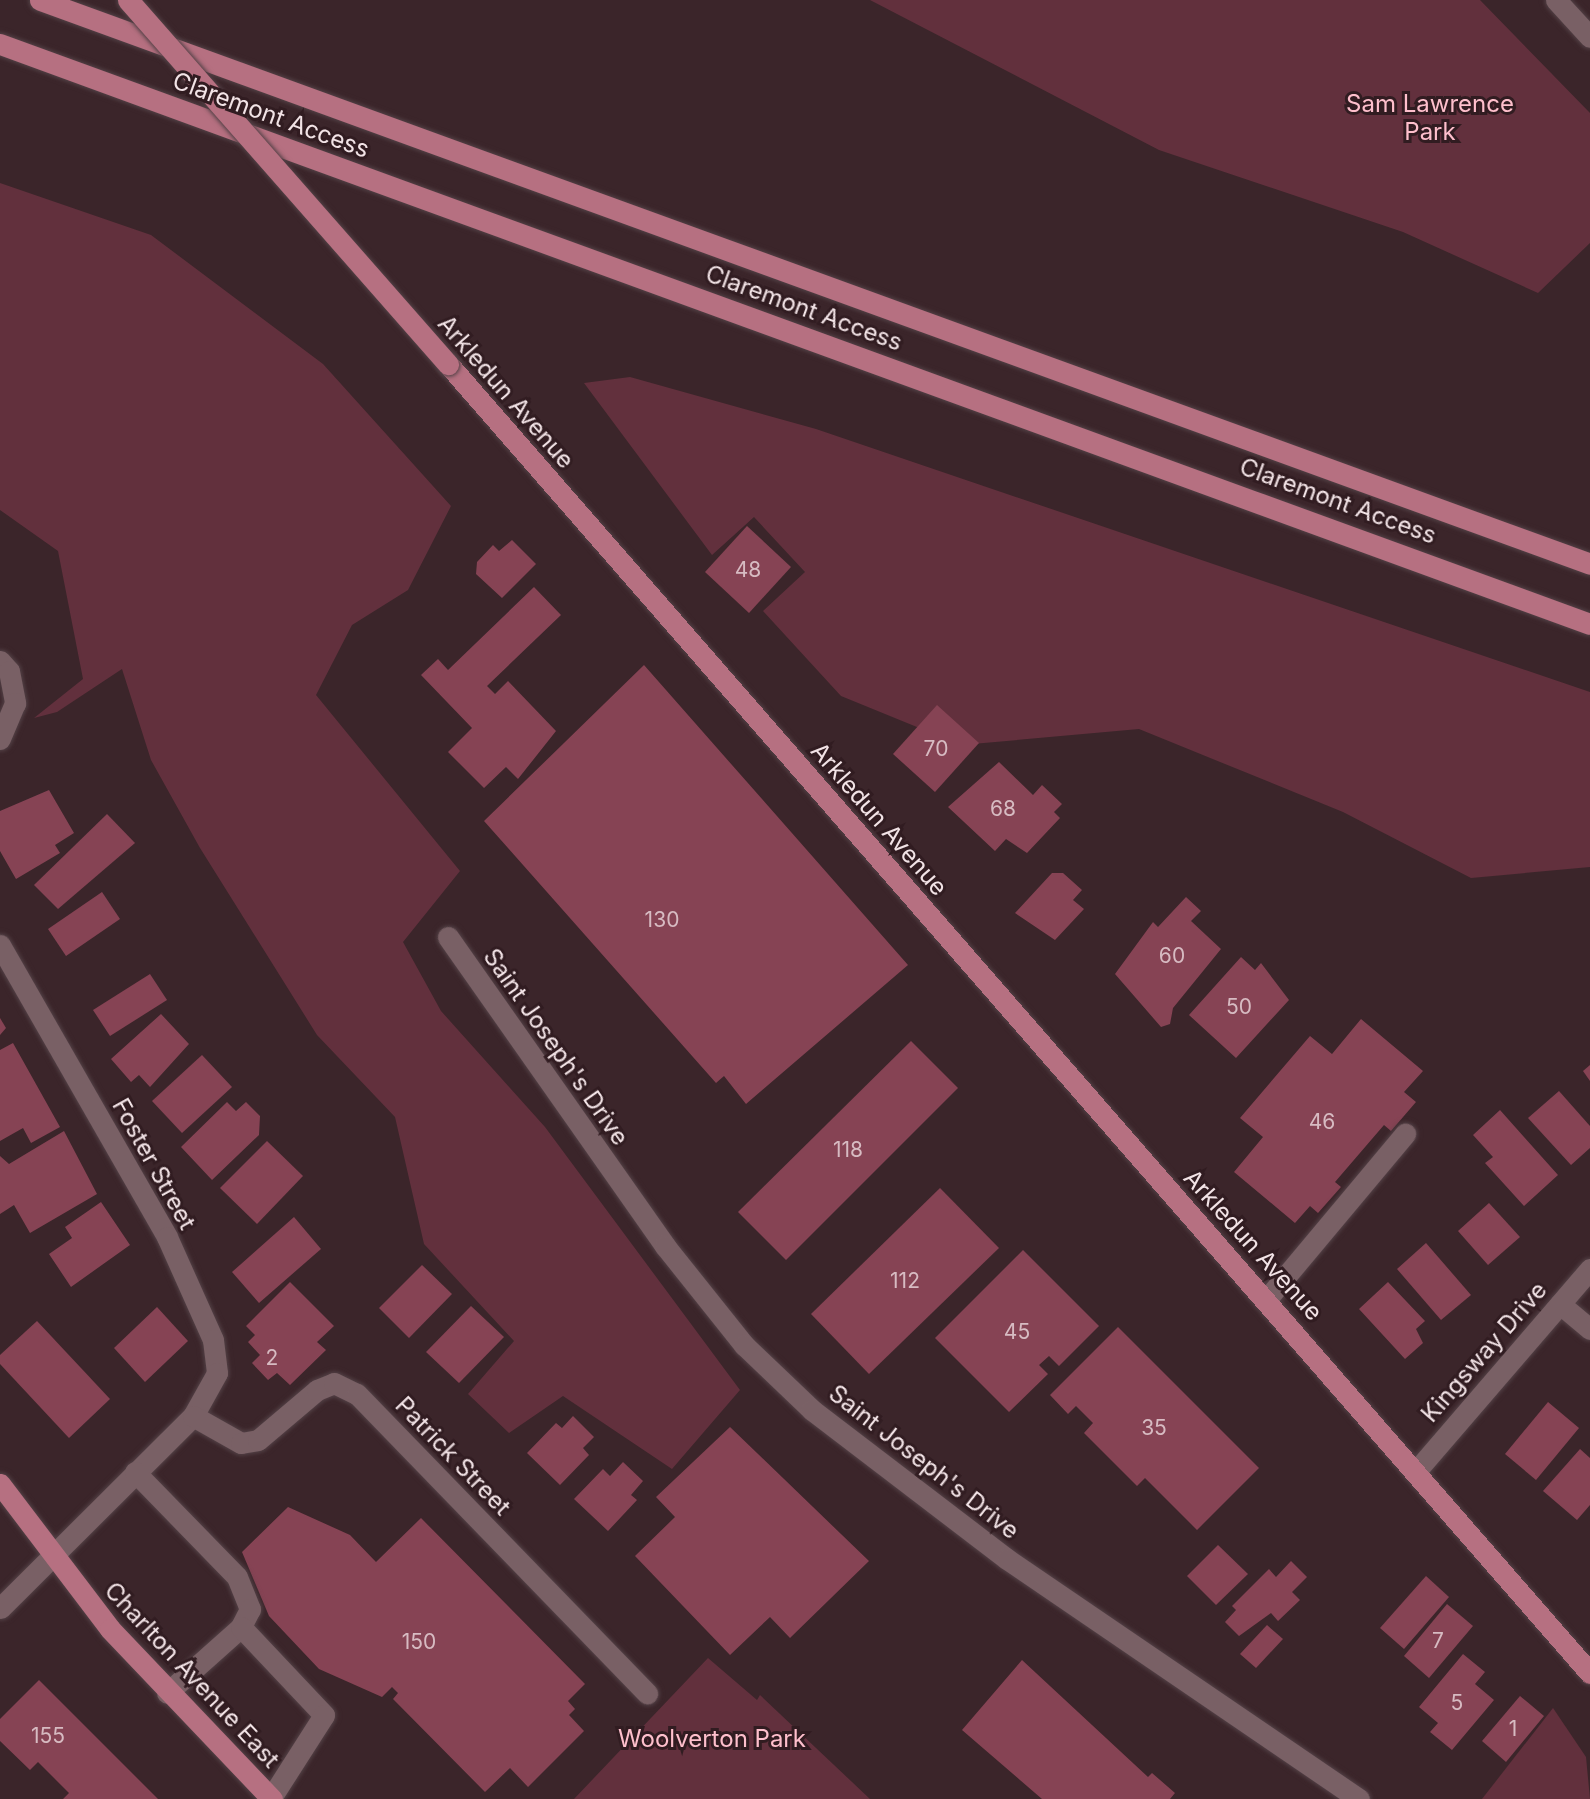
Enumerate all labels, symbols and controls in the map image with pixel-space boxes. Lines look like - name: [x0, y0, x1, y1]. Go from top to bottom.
- street label: Claremont Access: [169, 66, 373, 164]
- park label: Sam Lawrence Park: [1346, 90, 1514, 146]
- street label: Claremont Access: [702, 259, 906, 357]
- street label: Arkledun Avenue: [432, 310, 580, 474]
- street label: Claremont Access: [1236, 452, 1440, 550]
- house number: 48: [735, 557, 761, 583]
- house number: 70: [924, 736, 948, 762]
- street label: Arkledun Avenue: [805, 737, 953, 901]
- house number: 68: [990, 796, 1016, 822]
- house number: 130: [645, 907, 679, 933]
- street label: Saint Joseph's Drive: [477, 943, 635, 1151]
- house number: 60: [1159, 943, 1185, 969]
- house number: 50: [1226, 994, 1252, 1020]
- street label: Foster Street: [106, 1093, 202, 1235]
- house number: 46: [1309, 1109, 1335, 1135]
- house number: 118: [833, 1137, 863, 1163]
- street label: Arkledun Avenue: [1178, 1164, 1328, 1326]
- house number: 112: [890, 1268, 920, 1294]
- street label: Kingsway Drive: [1415, 1276, 1553, 1428]
- house number: 45: [1004, 1319, 1030, 1345]
- house number: 2: [266, 1345, 278, 1371]
- street label: Saint Joseph's Drive: [823, 1379, 1025, 1545]
- street label: Patrick Street: [389, 1391, 517, 1521]
- house number: 35: [1141, 1415, 1167, 1441]
- street label: Charlton Avenue East: [99, 1576, 285, 1774]
- house number: 7: [1432, 1628, 1444, 1654]
- house number: 150: [402, 1629, 436, 1655]
- house number: 5: [1451, 1690, 1463, 1716]
- house number: 1: [1509, 1716, 1517, 1742]
- house number: 155: [31, 1723, 65, 1749]
- park label: Woolverton Park: [618, 1725, 806, 1753]

